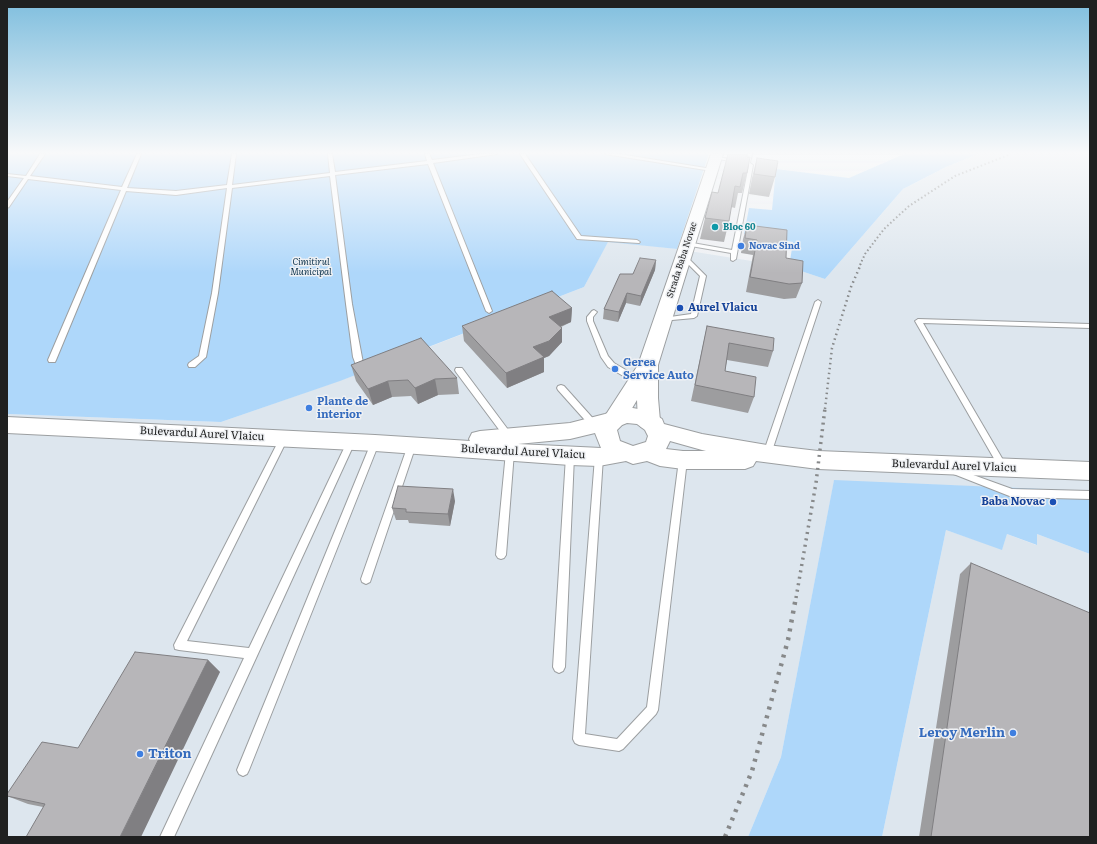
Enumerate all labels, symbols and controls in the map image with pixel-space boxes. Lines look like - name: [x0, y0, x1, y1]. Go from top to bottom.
- street label: Strada Baba Novac: [665, 221, 699, 299]
- marker: Bloc 60: [710, 222, 720, 232]
- place label: Bloc 60: [723, 222, 756, 232]
- marker: Novac Sind: [736, 241, 746, 251]
- place label: Novac Sind: [749, 241, 800, 251]
- park label: Cimitirul Municipal: [290, 257, 332, 278]
- place label: Aurel Vlaicu: [688, 301, 758, 315]
- marker: Aurel Vlaicu: [675, 303, 685, 313]
- place label: Gerea Service Auto: [623, 356, 694, 382]
- marker: Gerea Service Auto: [610, 364, 620, 374]
- place label: Plante de interior: [317, 395, 368, 421]
- marker: Plante de interior: [304, 403, 314, 413]
- street label: Bulevardul Aurel Vlaicu: [139, 424, 265, 444]
- street label: Bulevardul Aurel Vlaicu: [460, 442, 586, 462]
- street label: Bulevardul Aurel Vlaicu: [891, 457, 1017, 475]
- place label: Baba Novac: [981, 495, 1045, 509]
- marker: Baba Novac: [1048, 497, 1058, 507]
- place label: Leroy Merlin: [919, 725, 1005, 741]
- marker: Leroy Merlin: [1008, 728, 1018, 738]
- place label: Triton: [148, 746, 192, 762]
- marker: Triton: [135, 749, 145, 759]

